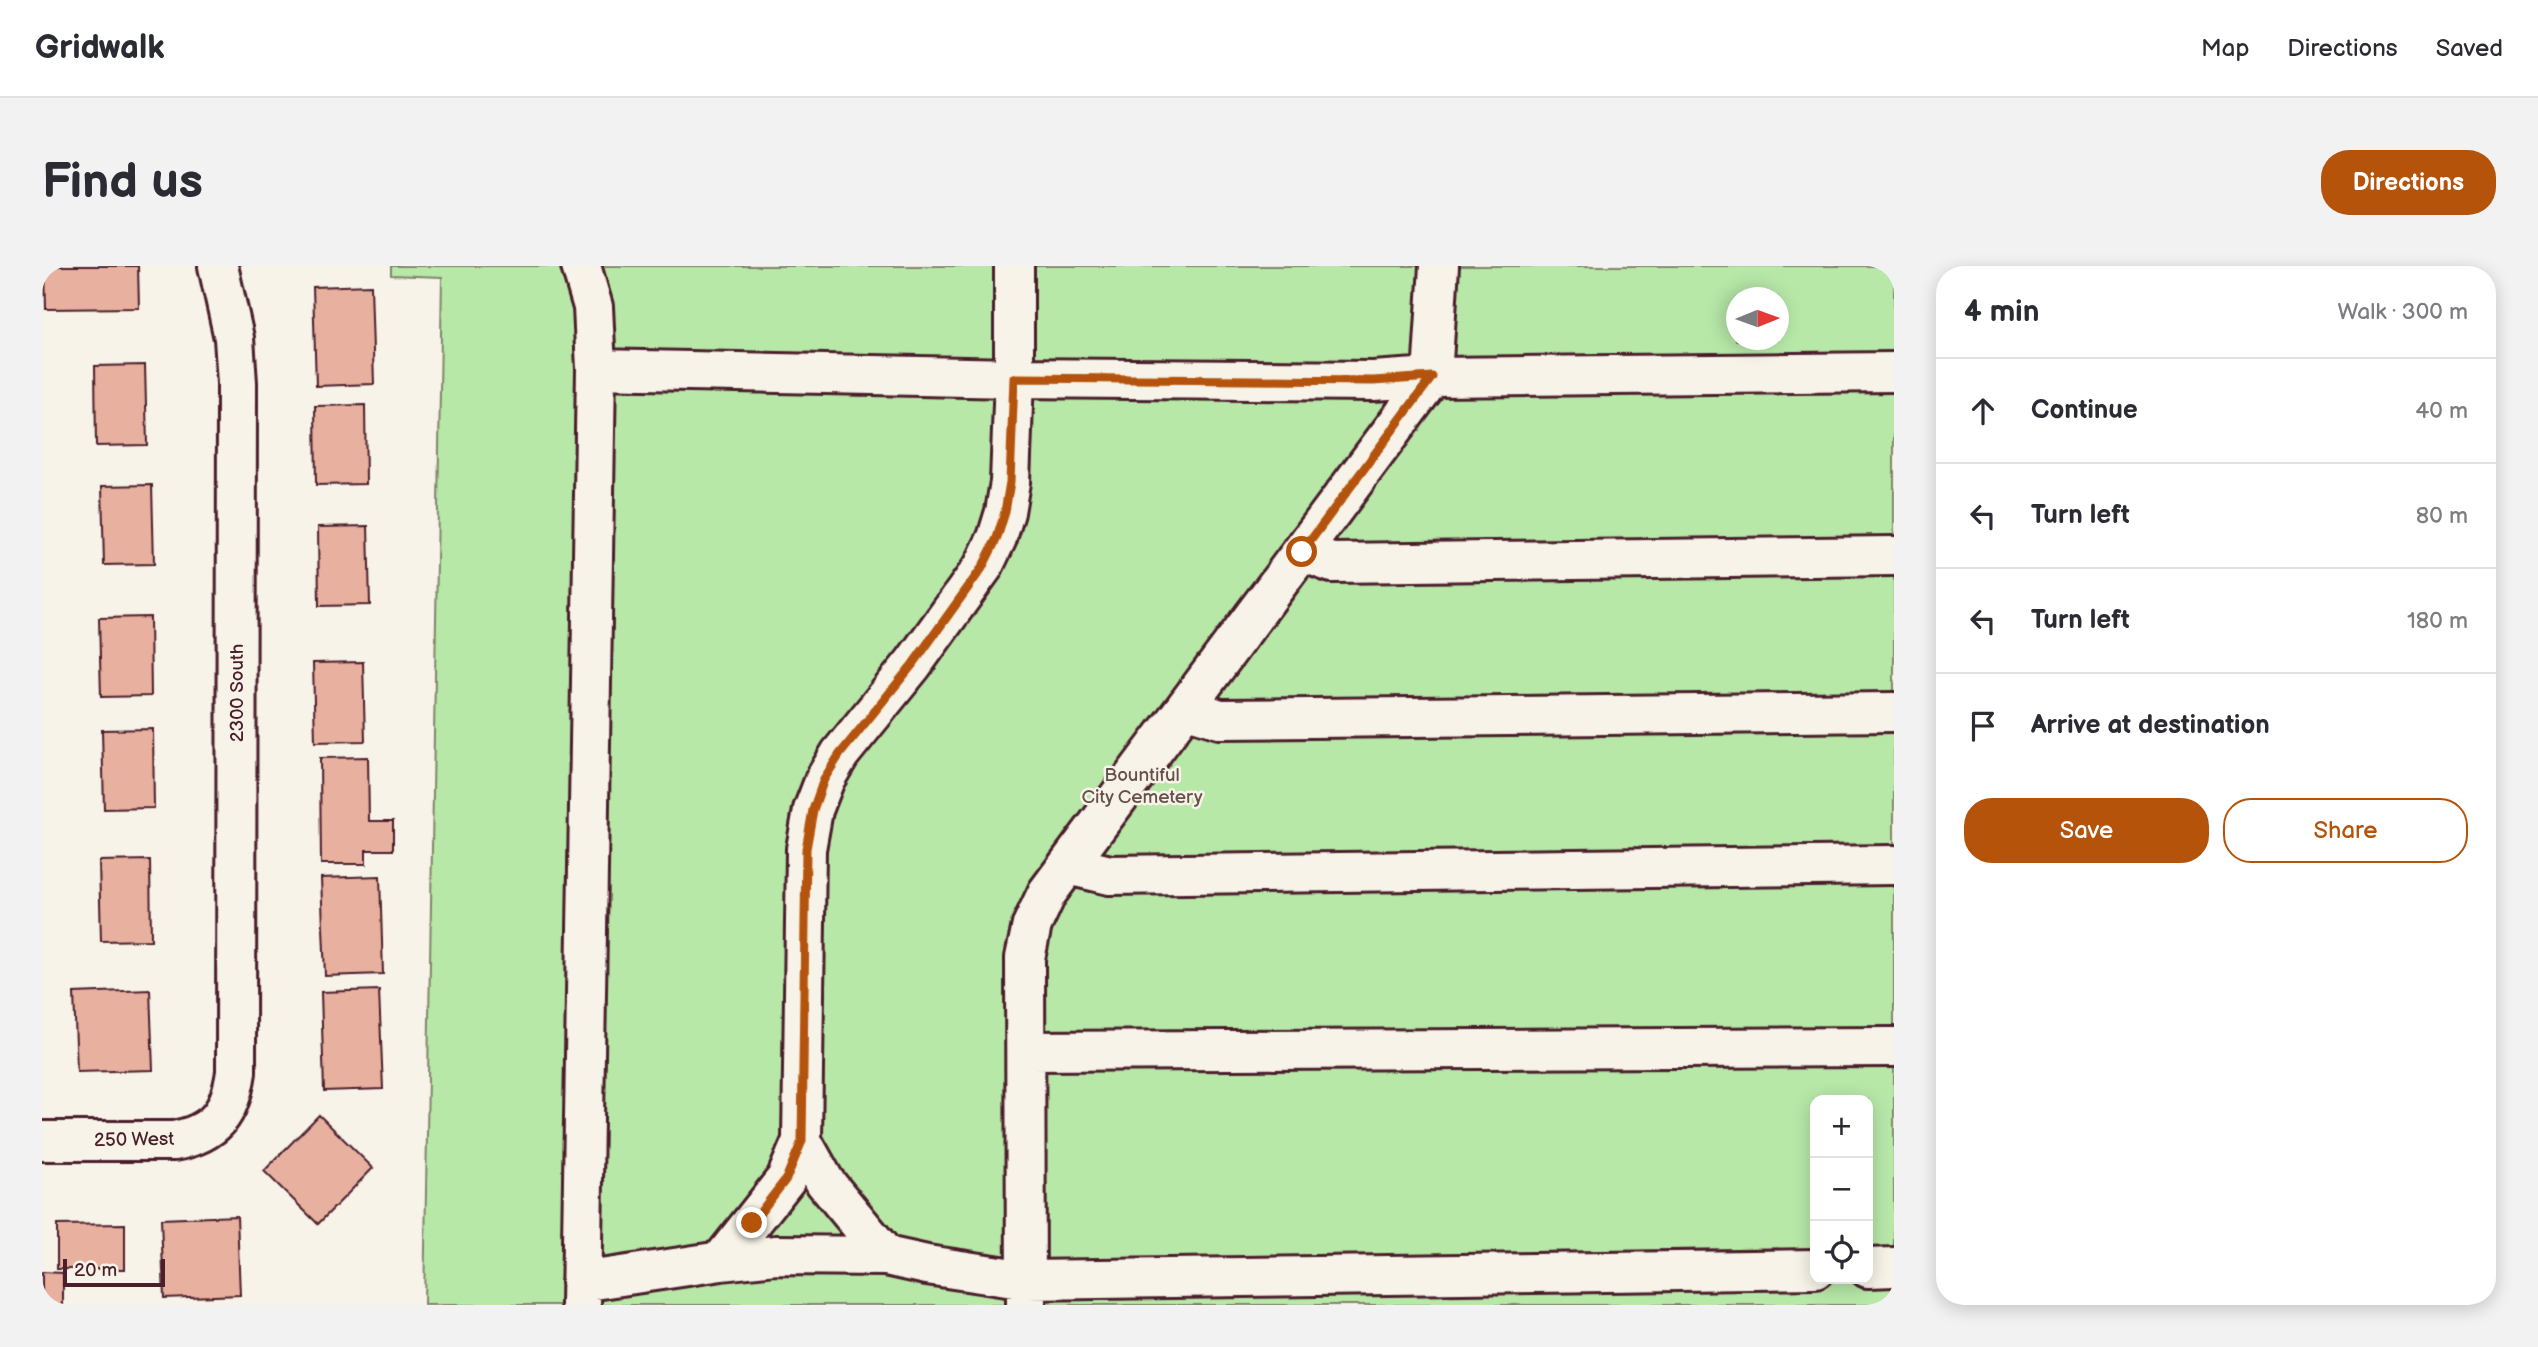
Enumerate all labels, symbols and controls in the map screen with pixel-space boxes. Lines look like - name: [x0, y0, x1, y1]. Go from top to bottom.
- text: Gridwalk: [35, 28, 165, 68]
- text: Map: [2201, 34, 2249, 63]
- text: Directions: [2287, 34, 2398, 63]
- text: Saved: [2436, 34, 2503, 63]
- button: Directions: [2321, 150, 2496, 215]
- text: Find us: [42, 153, 203, 212]
- north arrow: [1726, 287, 1789, 350]
- text: 4 min: [1964, 294, 2039, 330]
- text: Walk · 300 m: [2337, 298, 2468, 326]
- icon: ahead: [1964, 392, 2002, 430]
- text: Continue: [2031, 395, 2138, 426]
- text: 40 m: [2415, 397, 2468, 425]
- icon: left: [1964, 497, 2002, 535]
- text: Turn left: [2031, 500, 2130, 531]
- text: 80 m: [2416, 502, 2468, 530]
- route start: [1286, 536, 1317, 567]
- icon: left: [1964, 602, 2002, 640]
- text: Turn left: [2031, 605, 2130, 636]
- text: 180 m: [2407, 607, 2468, 635]
- street label: 2300 South: [226, 644, 249, 742]
- icon: arrive: [1964, 707, 2002, 745]
- text: Arrive at destination: [2031, 710, 2270, 741]
- park label: Bountiful City Cemetery: [1082, 764, 1203, 809]
- button: Save: [1964, 798, 2209, 863]
- button: Share: [2223, 798, 2468, 863]
- map controls: [1810, 1095, 1873, 1284]
- button: +: [1810, 1095, 1873, 1158]
- street label: 250 West: [94, 1128, 175, 1152]
- button: −: [1810, 1158, 1873, 1221]
- route end: [736, 1207, 767, 1238]
- button: locate: [1810, 1221, 1873, 1284]
- scale bar: [63, 1256, 164, 1288]
- text: 20 m: [74, 1259, 117, 1282]

